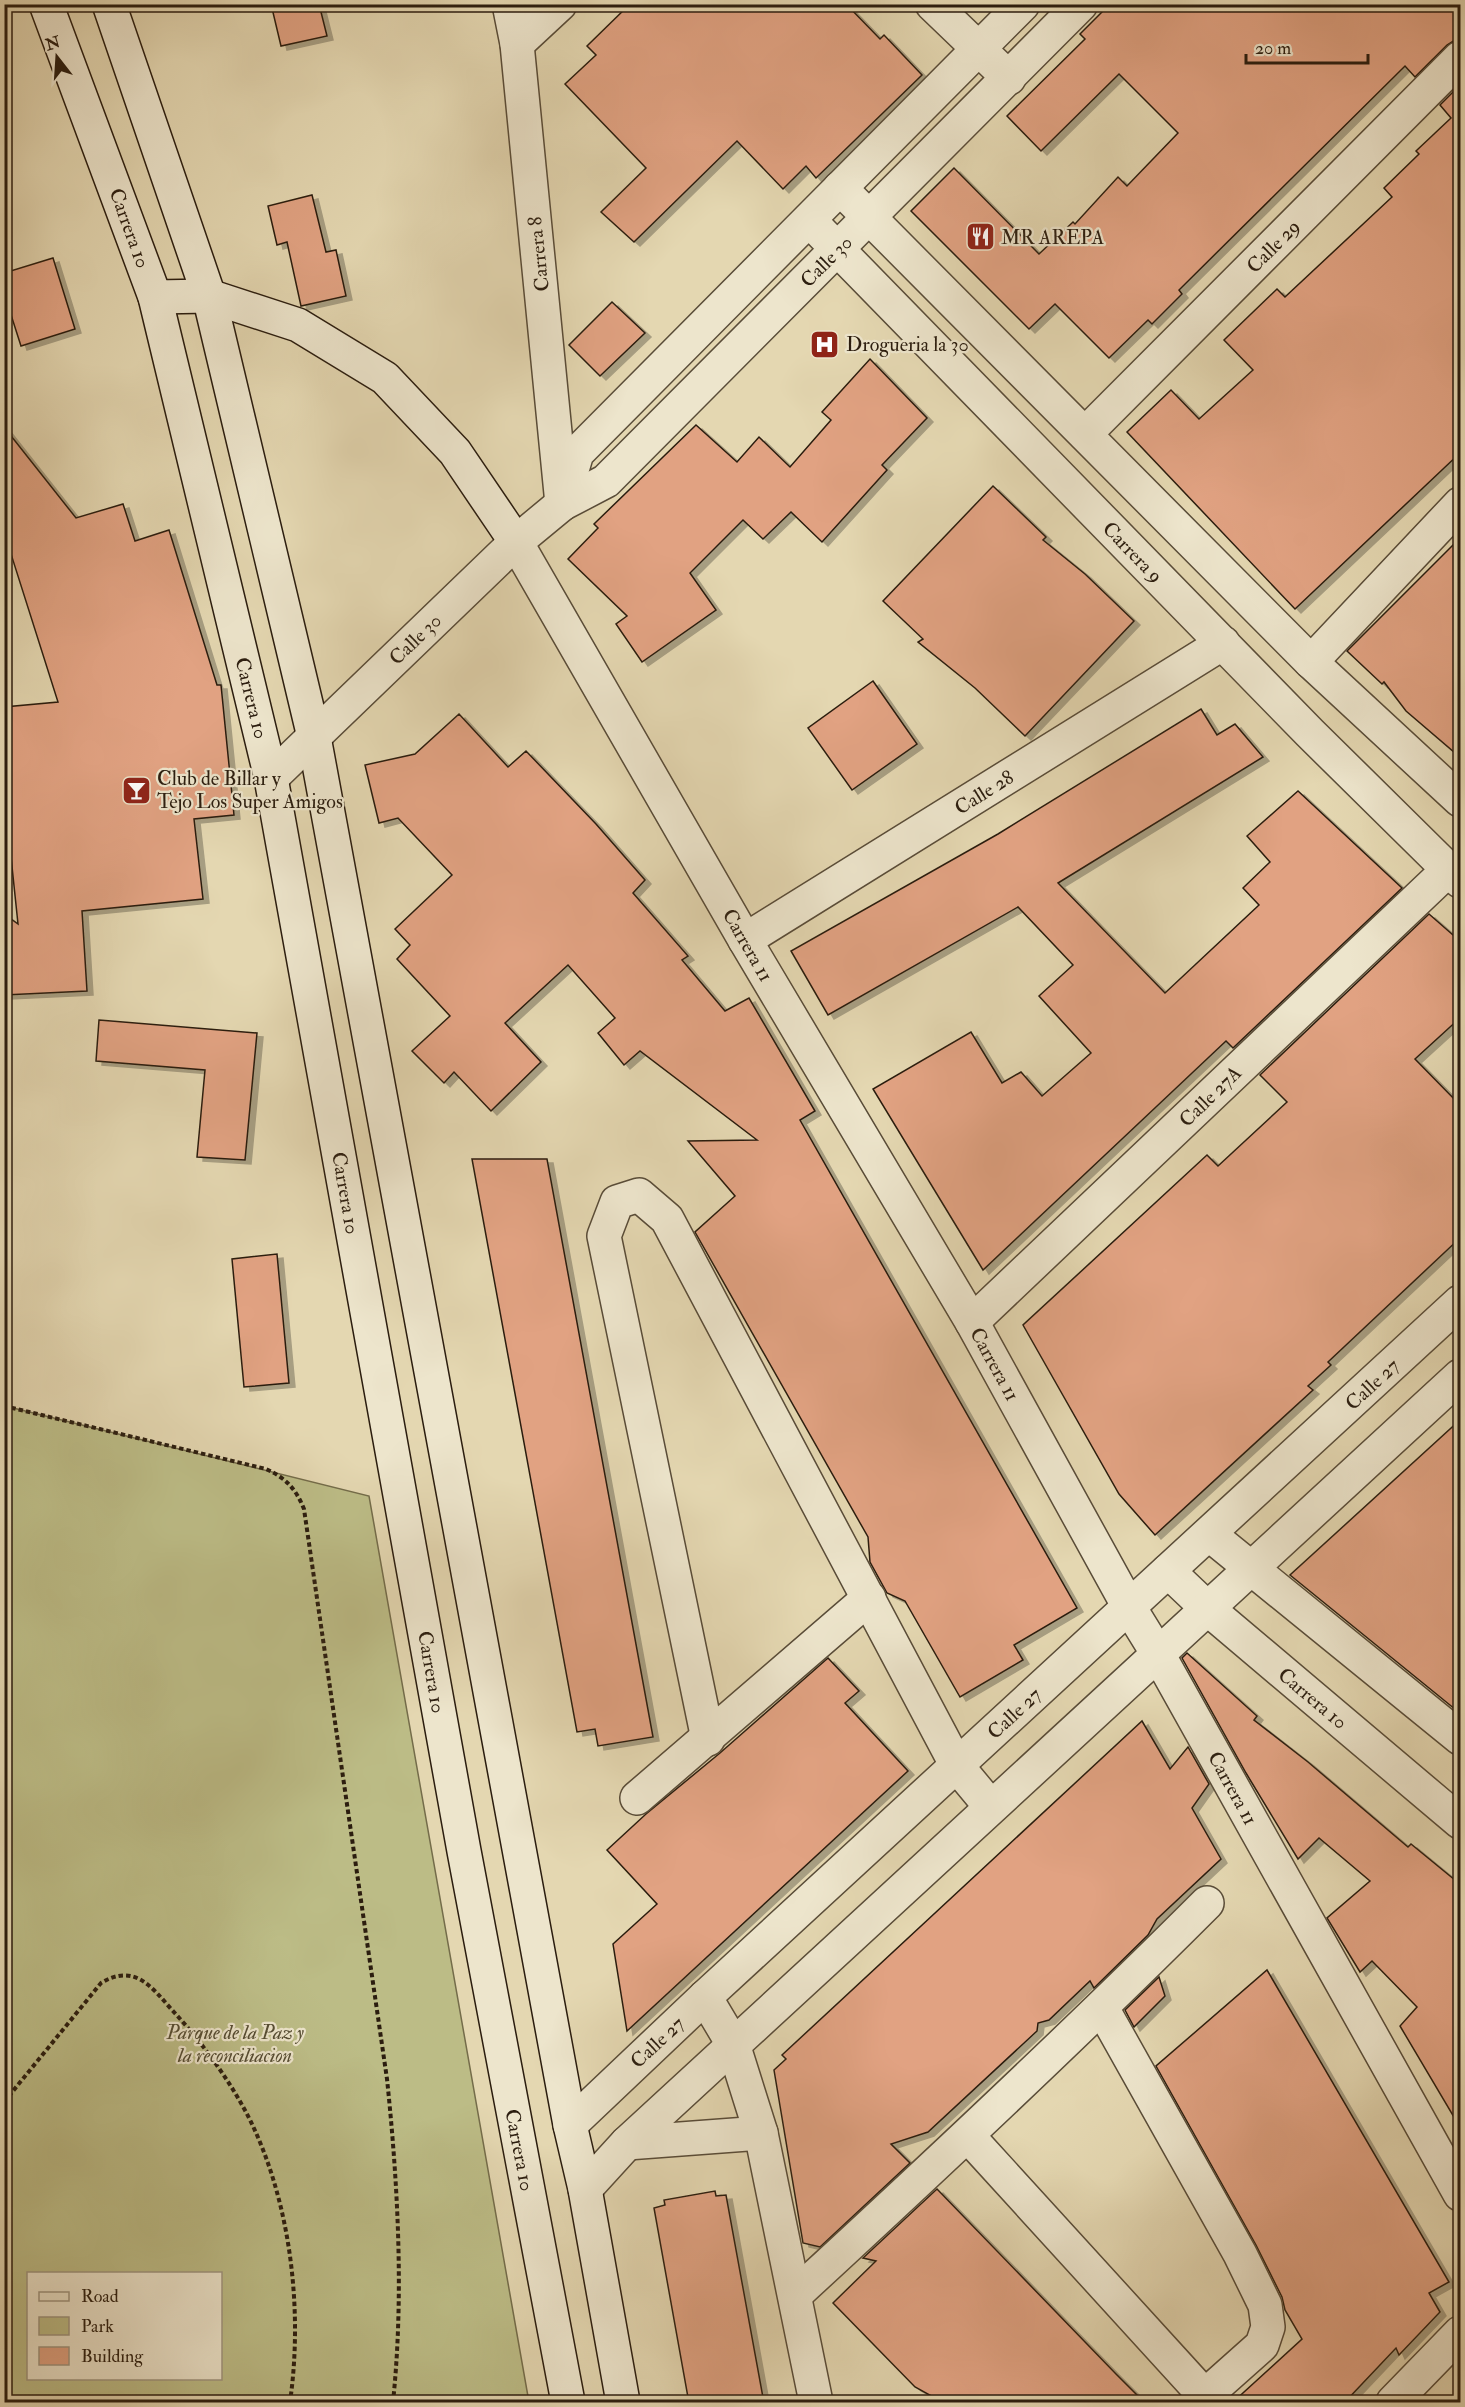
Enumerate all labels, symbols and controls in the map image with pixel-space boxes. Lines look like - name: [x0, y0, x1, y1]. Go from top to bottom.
- north arrow: [27, 27, 87, 87]
- scale bar: [1246, 27, 1368, 65]
- text: N: [42, 32, 63, 56]
- text: 20 m: [1255, 37, 1291, 60]
- street label: Carrera 10: [104, 185, 155, 272]
- street label: Calle 29: [1241, 214, 1305, 278]
- street label: Carrera 8: [522, 215, 555, 293]
- restaurant icon: MR AREPA: [964, 221, 996, 253]
- place label: MR AREPA: [1001, 225, 1104, 250]
- street label: Calle 30: [795, 230, 858, 293]
- hospital icon: Drogueria la 30: [809, 328, 841, 360]
- place label: Drogueria la 30: [846, 332, 969, 357]
- street label: Carrera 9: [1097, 516, 1168, 588]
- street label: Calle 30: [384, 608, 447, 670]
- street label: Carrera 10: [229, 655, 274, 741]
- street label: Calle 28: [950, 765, 1018, 820]
- place label: Club de Billar y Tejo Los Super Amigos: [157, 766, 343, 815]
- bar icon: Club de Billar y Tejo Los Super Amigos: [120, 774, 152, 806]
- street label: Carrera 11: [717, 904, 778, 986]
- street label: Calle 27A: [1174, 1060, 1247, 1132]
- street label: Carrera 10: [326, 1150, 365, 1236]
- street label: Carrera 11: [964, 1323, 1025, 1405]
- street label: Calle 27: [1340, 1353, 1405, 1416]
- street label: Carrera 10: [412, 1629, 451, 1715]
- street label: Carrera 10: [1273, 1662, 1353, 1735]
- street label: Calle 27: [982, 1682, 1047, 1745]
- street label: Carrera 11: [1202, 1747, 1263, 1829]
- street label: Calle 27: [625, 2011, 690, 2074]
- park label: Parque de la Paz y la reconciliacion: [165, 2020, 304, 2068]
- street label: Carrera 10: [499, 2107, 540, 2193]
- legend: [27, 2272, 222, 2380]
- text: Road: [81, 2285, 119, 2308]
- text: Park: [81, 2315, 114, 2338]
- text: Building: [81, 2345, 144, 2368]

